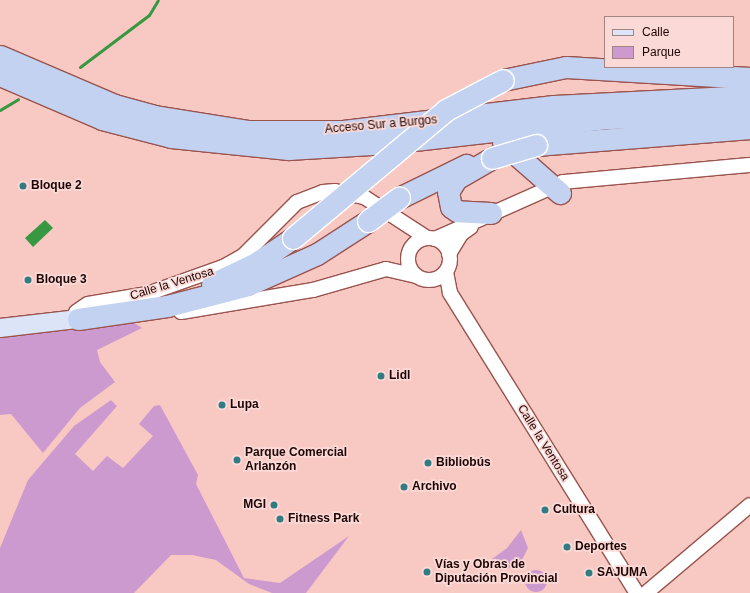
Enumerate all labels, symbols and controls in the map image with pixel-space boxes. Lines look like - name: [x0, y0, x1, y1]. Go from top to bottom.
- legend: [604, 16, 734, 68]
- text: Calle: [642, 25, 669, 39]
- text: Parque: [642, 45, 681, 59]
- street label: Acceso Sur a Burgos: [324, 113, 438, 137]
- place label: Bloque 2: [31, 179, 82, 193]
- marker: Bloque 2: [18, 181, 28, 191]
- street label: Calle la Ventosa: [128, 264, 216, 304]
- place label: Bloque 3: [36, 273, 87, 287]
- marker: Bloque 3: [23, 275, 33, 285]
- place label: Lidl: [389, 369, 410, 383]
- marker: Lidl: [376, 371, 386, 381]
- place label: Lupa: [230, 398, 259, 412]
- marker: Lupa: [217, 400, 227, 410]
- street label: Calle la Ventosa: [514, 402, 572, 484]
- place label: Parque Comercial Arlanzón: [245, 446, 347, 474]
- marker: Parque Comercial Arlanzón: [232, 455, 242, 465]
- place label: Bibliobús: [436, 456, 491, 470]
- marker: Bibliobús: [423, 458, 433, 468]
- place label: Archivo: [412, 480, 457, 494]
- marker: Archivo: [399, 482, 409, 492]
- place label: MGI: [243, 498, 266, 512]
- marker: MGI: [269, 500, 279, 510]
- place label: Cultura: [553, 503, 595, 517]
- marker: Cultura: [540, 505, 550, 515]
- place label: Fitness Park: [288, 512, 359, 526]
- marker: Fitness Park: [275, 514, 285, 524]
- place label: Deportes: [575, 540, 627, 554]
- marker: Deportes: [562, 542, 572, 552]
- place label: Vías y Obras de Diputación Provincial: [435, 558, 558, 586]
- place label: SAJUMA: [597, 566, 648, 580]
- marker: Vías y Obras de Diputación Provincial: [422, 567, 432, 577]
- marker: SAJUMA: [584, 568, 594, 578]

